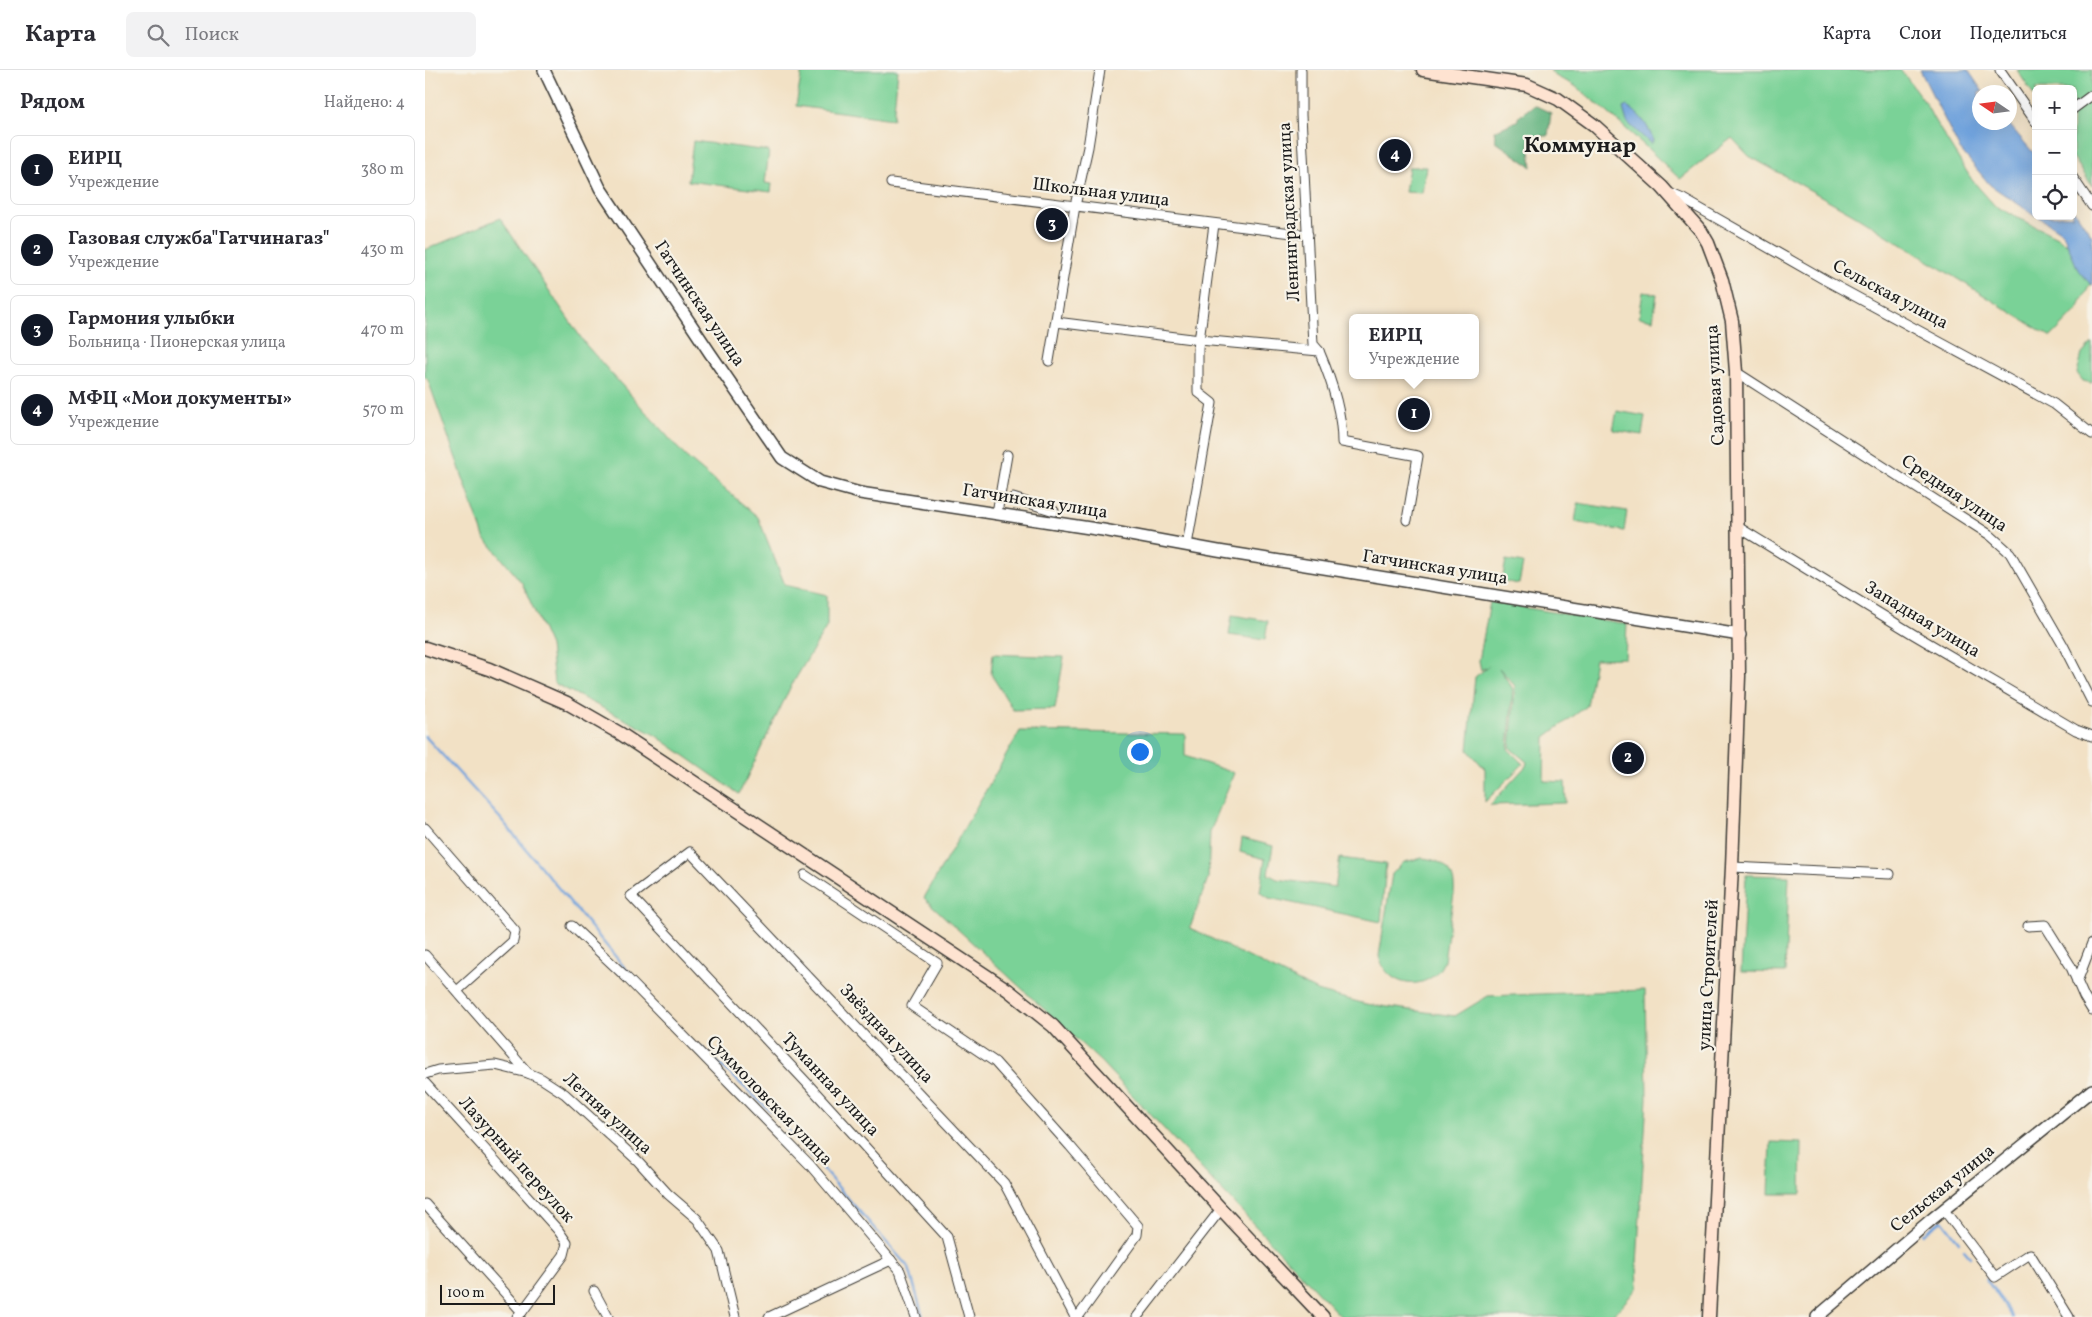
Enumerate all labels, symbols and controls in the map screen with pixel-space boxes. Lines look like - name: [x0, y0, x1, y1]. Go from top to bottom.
- search box: [126, 12, 476, 57]
- text: Карта: [25, 18, 96, 52]
- icon: search: [144, 21, 172, 49]
- text: Поиск: [184, 22, 239, 48]
- text: Карта: [1823, 22, 1871, 47]
- text: Слои: [1899, 22, 1941, 47]
- text: Поделиться: [1969, 22, 2067, 47]
- north arrow: [1972, 85, 2017, 130]
- map controls: [2032, 85, 2077, 220]
- button: +: [2032, 85, 2077, 130]
- text: Рядом: [20, 88, 85, 117]
- text: Найдено: 4: [324, 92, 405, 114]
- street label: Ленинградская улица: [1273, 121, 1307, 303]
- button: −: [2032, 130, 2077, 175]
- district label: Коммунар: [1524, 131, 1636, 162]
- pin: 4: [1379, 136, 1411, 174]
- text: ЕИРЦ: [68, 146, 122, 172]
- text: 1: [34, 159, 40, 181]
- text: 380 m: [361, 159, 404, 181]
- text: Учреждение: [68, 172, 159, 194]
- street label: Школьная улица: [1031, 172, 1171, 214]
- button: locate: [2032, 175, 2077, 220]
- pin: 3: [1036, 205, 1068, 243]
- text: Газовая служба"Гатчинагаз": [68, 226, 330, 252]
- street label: Гатчинская улица: [648, 236, 751, 372]
- text: 2: [33, 239, 41, 261]
- text: 430 m: [360, 239, 404, 261]
- text: Учреждение: [68, 252, 159, 274]
- street label: Сельская улица: [1828, 254, 1952, 336]
- text: Гармония улыбки: [68, 306, 235, 332]
- popup: [1349, 314, 1479, 379]
- text: 3: [33, 319, 41, 341]
- text: 470 m: [360, 319, 404, 341]
- text: ЕИРЦ: [1368, 323, 1423, 349]
- street label: Садовая улица: [1700, 324, 1732, 446]
- text: Больница · Пионерская улица: [68, 332, 286, 354]
- text: Учреждение: [1368, 349, 1460, 371]
- text: МФЦ «Мои документы»: [68, 386, 292, 412]
- pin: 1: [1398, 395, 1430, 433]
- text: 4: [32, 399, 42, 421]
- text: 570 m: [362, 399, 404, 421]
- text: Учреждение: [68, 412, 159, 434]
- street label: Средняя улица: [1896, 449, 2012, 539]
- street label: Гатчинская улица: [960, 478, 1110, 526]
- street label: Гатчинская улица: [1360, 544, 1510, 592]
- street label: Западная улица: [1859, 575, 1985, 665]
- your location: [1127, 739, 1153, 765]
- pin: 2: [1612, 739, 1644, 777]
- street label: улица Строителей: [1693, 899, 1725, 1051]
- street label: Звёздная улица: [833, 979, 939, 1089]
- street label: Туманная улица: [775, 1028, 885, 1142]
- street label: Суммоловская улица: [700, 1030, 838, 1172]
- street label: Летняя улица: [557, 1067, 657, 1161]
- street label: Лазурный переулок: [452, 1091, 580, 1229]
- street label: Сельская улица: [1885, 1139, 2001, 1239]
- scale bar: [440, 1282, 555, 1305]
- text: 100 m: [447, 1284, 485, 1303]

